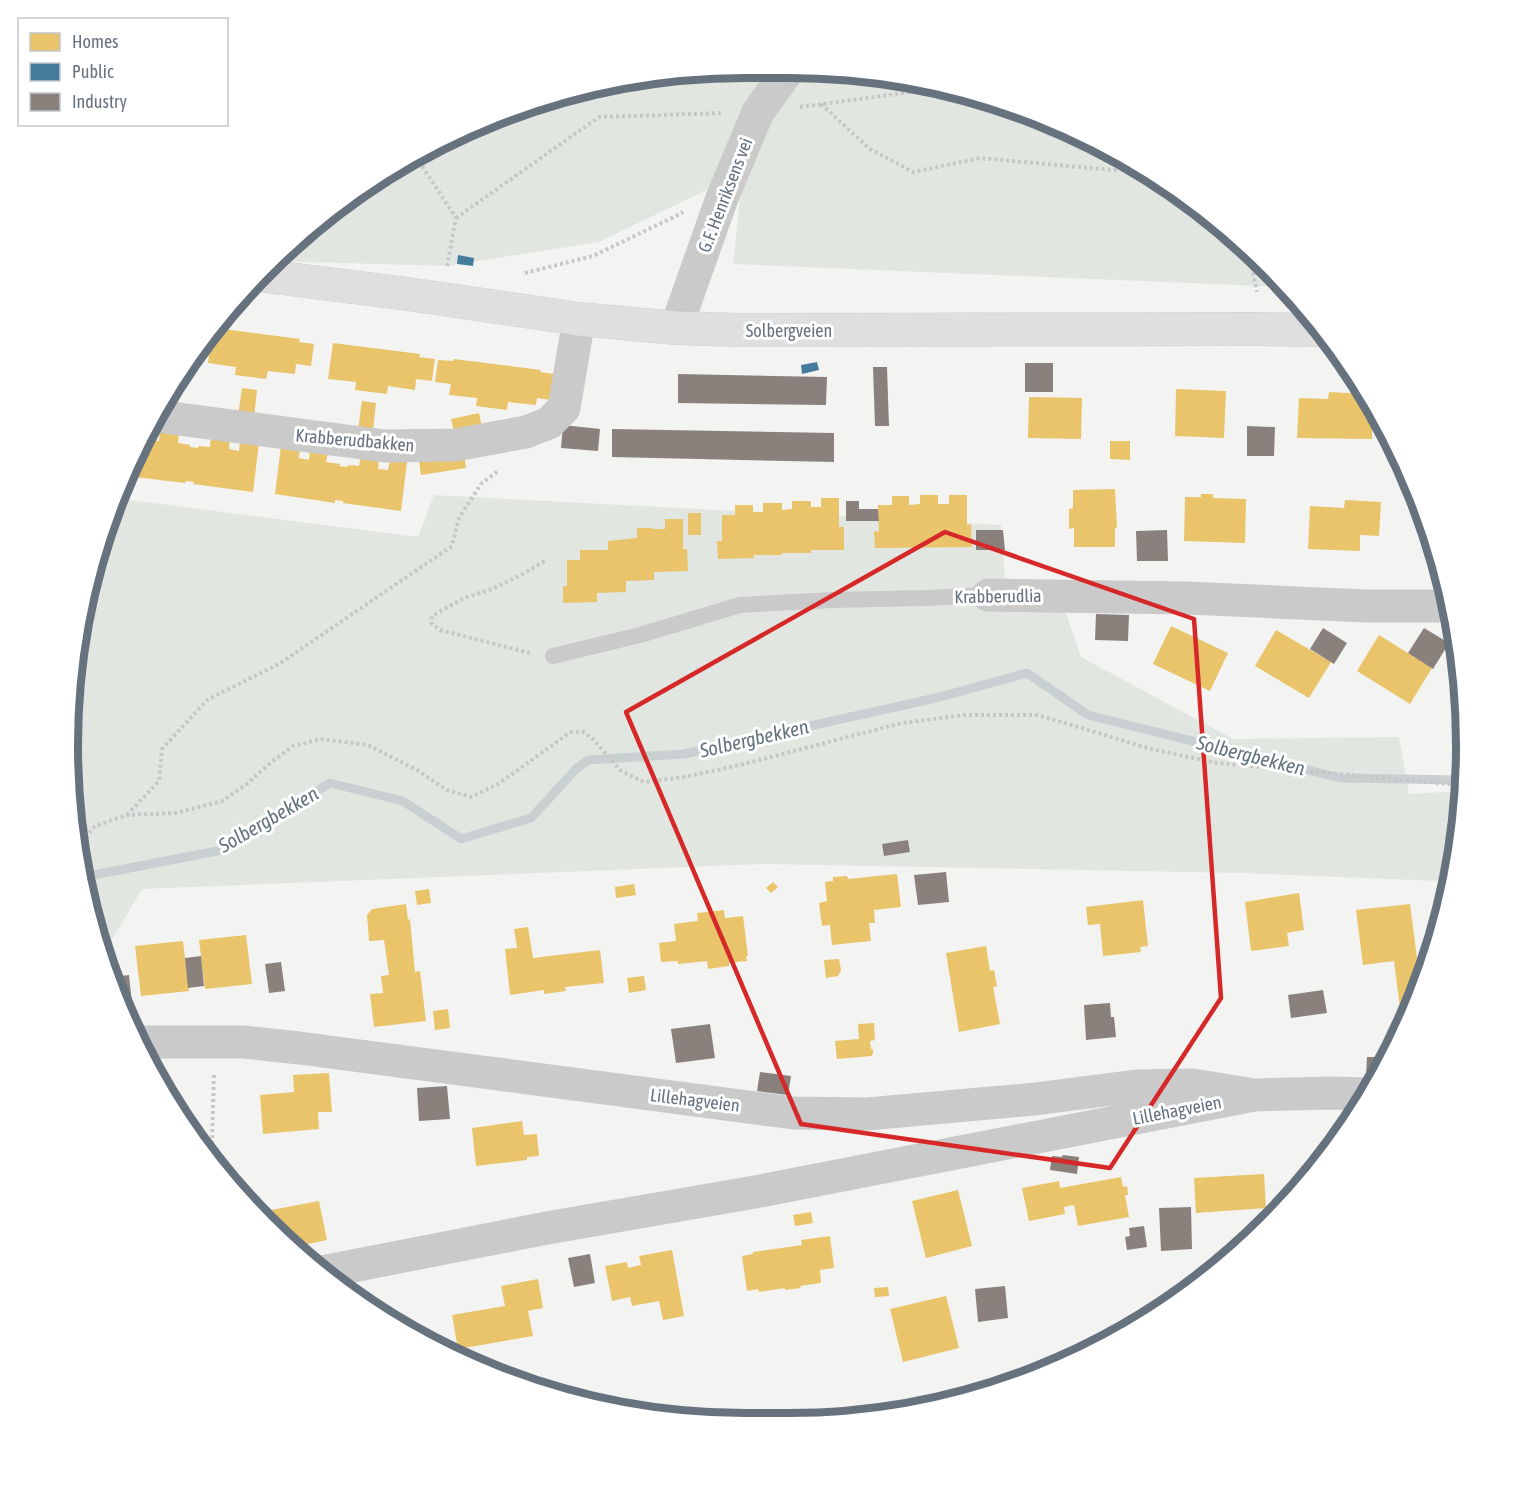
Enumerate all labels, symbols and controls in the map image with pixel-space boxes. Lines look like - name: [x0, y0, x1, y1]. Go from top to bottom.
- legend: [18, 18, 228, 126]
- text: Homes: [72, 31, 118, 52]
- text: Public: [72, 61, 114, 82]
- text: Industry: [72, 91, 127, 112]
- street label: G.F. Henriksens vei: [693, 135, 757, 255]
- street label: Solbergveien: [746, 320, 832, 341]
- street label: Krabberudbakken: [295, 424, 415, 456]
- street label: Krabberudlia: [954, 585, 1042, 607]
- water label: Solbergbekken: [696, 714, 811, 762]
- water label: Solbergbekken: [1193, 730, 1308, 780]
- water label: Solbergbekken: [213, 781, 322, 857]
- street label: Lillehagveien: [649, 1084, 741, 1116]
- street label: Lillehagveien: [1131, 1091, 1223, 1129]

